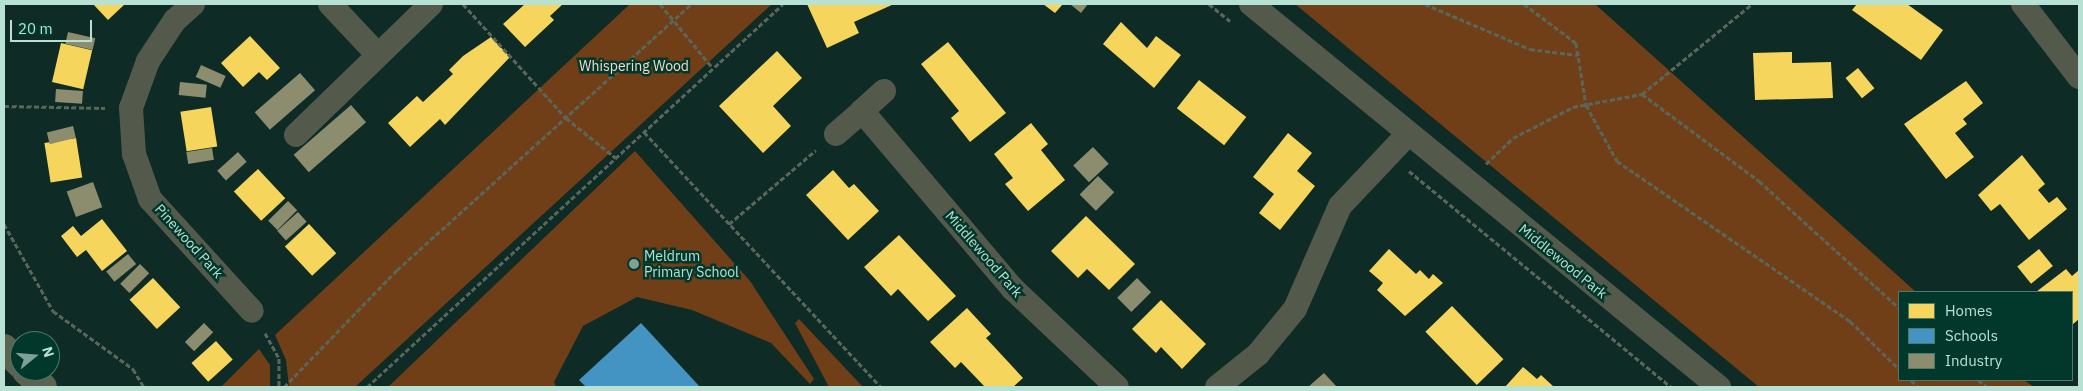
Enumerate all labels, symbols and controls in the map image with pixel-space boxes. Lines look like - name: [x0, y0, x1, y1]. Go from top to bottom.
- scale bar: [12, 10, 95, 42]
- text: 20 m: [18, 19, 53, 38]
- park label: Whispering Wood: [579, 58, 689, 74]
- street label: Pinewood Park: [151, 201, 227, 281]
- street label: Middlewood Park: [942, 207, 1026, 301]
- street label: Middlewood Park: [1515, 220, 1611, 302]
- place label: Meldrum Primary School: [644, 248, 739, 280]
- marker: Meldrum Primary School: [628, 258, 640, 270]
- legend: [1898, 291, 2073, 381]
- text: Homes: [1945, 301, 1993, 320]
- text: Schools: [1945, 326, 1998, 345]
- north arrow: [10, 331, 60, 381]
- text: N: [38, 344, 58, 359]
- text: Industry: [1945, 351, 2002, 370]

